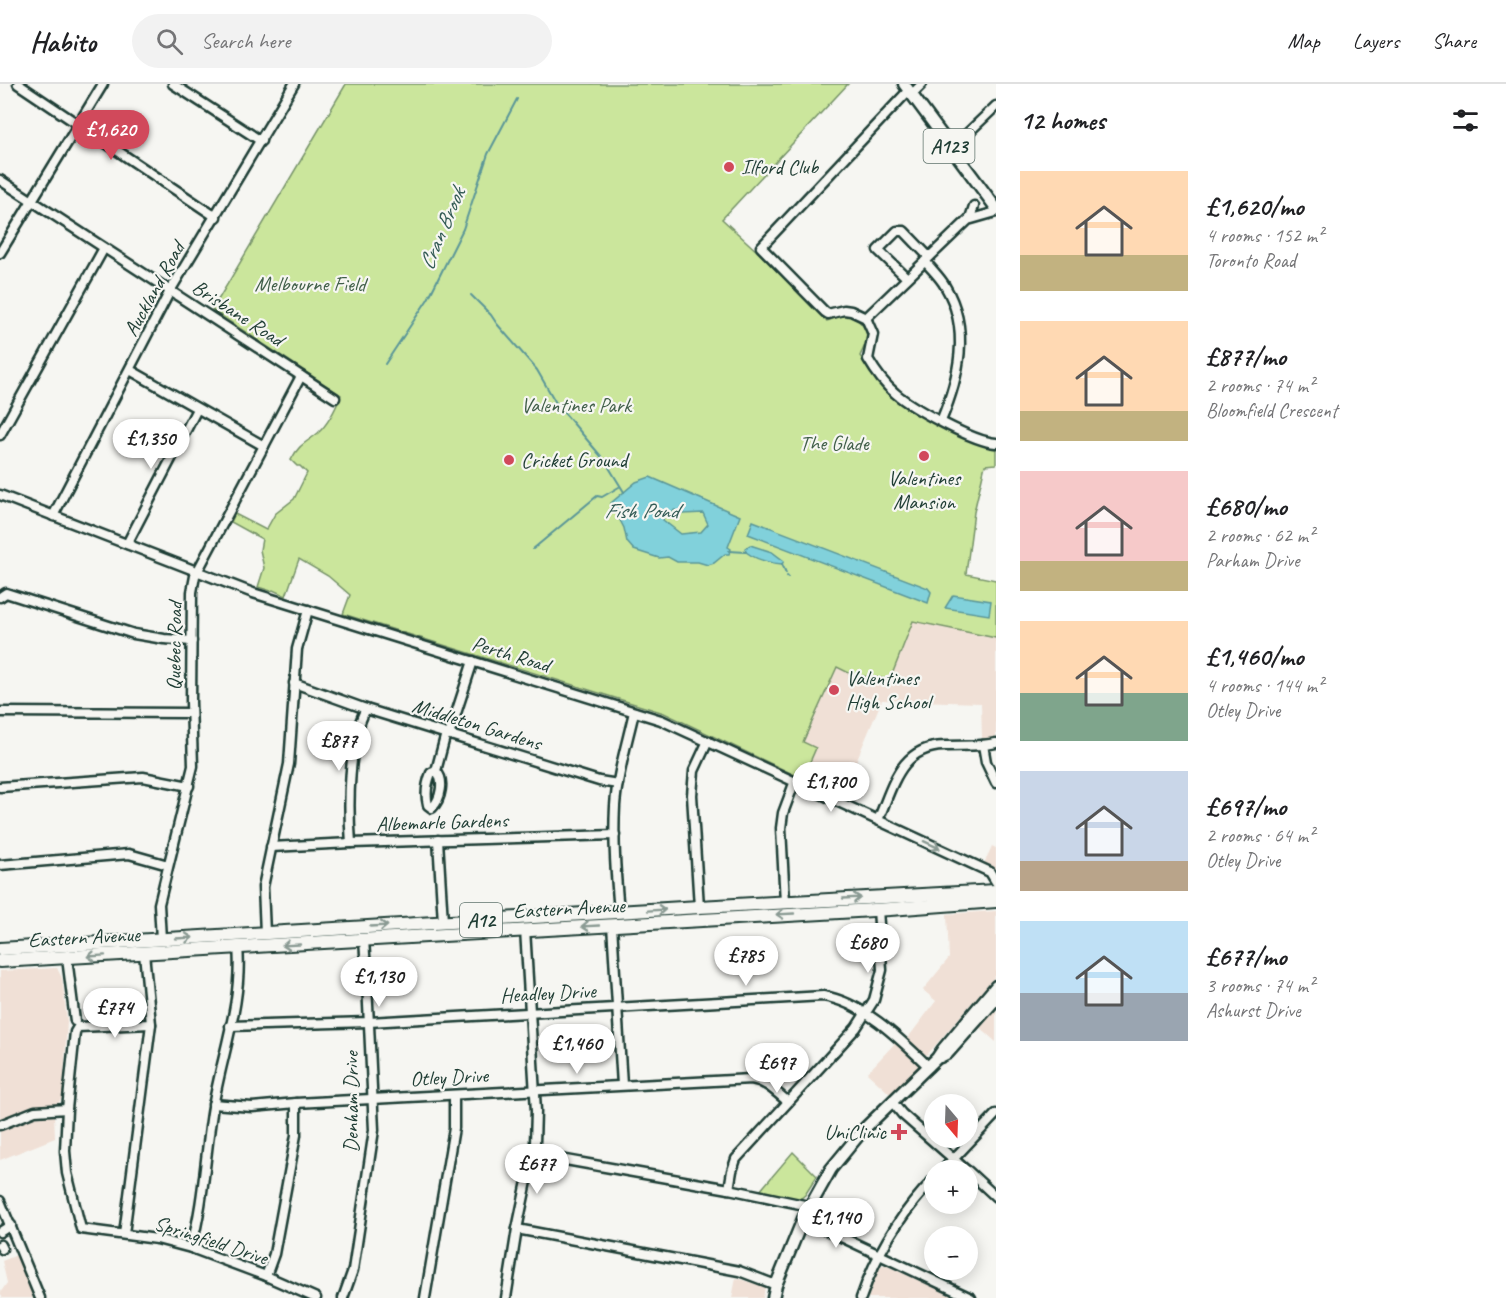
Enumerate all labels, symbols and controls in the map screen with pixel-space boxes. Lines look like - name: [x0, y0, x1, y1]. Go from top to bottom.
- search box: [132, 14, 552, 68]
- text: Habito: [30, 24, 96, 59]
- icon: search: [153, 25, 186, 58]
- text: Search here: [201, 27, 291, 55]
- text: Map: [1287, 28, 1320, 54]
- text: Layers: [1353, 28, 1399, 54]
- text: Share: [1432, 28, 1476, 54]
- text: 12 homes: [1020, 104, 1105, 137]
- icon: filters: [1449, 104, 1482, 137]
- pin: £1,620: [62, 110, 160, 161]
- text: £1,620: [86, 117, 136, 142]
- road number: A123: [924, 129, 974, 163]
- place label: Ilford Club: [741, 154, 820, 180]
- marker: Ilford Club: [722, 160, 736, 174]
- water label: Cran Brook: [412, 180, 473, 274]
- text: £1,620/mo: [1206, 190, 1304, 223]
- icon: home: [1068, 195, 1140, 267]
- text: 4 rooms · 152 m²: [1206, 223, 1323, 248]
- street label: Auckland Road: [117, 235, 192, 341]
- text: Toronto Road: [1206, 248, 1296, 273]
- park label: Melbourne Field: [254, 271, 368, 297]
- street label: Brisbane Road: [187, 274, 292, 354]
- text: £877/mo: [1206, 340, 1286, 373]
- icon: home: [1068, 345, 1140, 417]
- text: 2 rooms · 74 m²: [1206, 373, 1314, 398]
- park label: Valentines Park: [521, 392, 633, 418]
- text: Bloomfield Crescent: [1206, 398, 1337, 423]
- pin: £1,350: [102, 419, 200, 470]
- text: £1,350: [127, 426, 175, 451]
- park label: The Glade: [799, 430, 870, 456]
- place label: Cricket Ground: [521, 447, 631, 473]
- marker: Valentines Mansion: [917, 449, 931, 463]
- marker: Cricket Ground: [502, 453, 516, 467]
- place label: Valentines Mansion: [888, 465, 962, 515]
- text: £680/mo: [1206, 490, 1287, 523]
- icon: home: [1068, 495, 1140, 567]
- water label: Fish Pond: [604, 497, 684, 525]
- text: 2 rooms · 62 m²: [1206, 523, 1314, 548]
- text: Parham Drive: [1206, 548, 1299, 573]
- street label: Quebec Road: [160, 599, 188, 691]
- street label: Perth Road: [469, 630, 557, 679]
- text: £1,460/mo: [1206, 640, 1304, 673]
- icon: home: [1068, 645, 1140, 717]
- place label: Valentines High School: [846, 665, 934, 715]
- text: 4 rooms · 144 m²: [1206, 673, 1323, 698]
- marker: Valentines High School: [827, 683, 841, 697]
- street label: Middleton Gardens: [409, 692, 546, 757]
- text: Otley Drive: [1206, 698, 1280, 723]
- pin: £877: [303, 721, 375, 772]
- text: £877: [321, 728, 357, 753]
- pin: £1,700: [782, 762, 880, 813]
- text: £1,700: [807, 769, 855, 794]
- text: £697/mo: [1206, 790, 1286, 823]
- icon: home: [1068, 795, 1140, 867]
- street label: Albemarle Gardens: [376, 807, 510, 837]
- text: 2 rooms · 64 m²: [1206, 823, 1314, 848]
- one-way arrow: [922, 840, 940, 851]
- text: Otley Drive: [1206, 848, 1280, 873]
- street label: Eastern Avenue: [513, 892, 627, 924]
- one-way arrow: [841, 893, 861, 904]
- road number: A12: [460, 903, 502, 937]
- one-way arrow: [647, 904, 667, 915]
- one-way arrow: [775, 909, 795, 920]
- street label: Eastern Avenue: [28, 921, 142, 953]
- one-way arrow: [368, 921, 388, 932]
- one-way arrow: [581, 921, 601, 932]
- pin: £680: [832, 923, 904, 974]
- text: £680: [850, 930, 886, 955]
- one-way arrow: [174, 932, 194, 943]
- pin: £785: [710, 936, 782, 987]
- one-way arrow: [281, 939, 301, 950]
- text: £677/mo: [1206, 940, 1286, 973]
- text: £785: [728, 943, 764, 968]
- icon: home: [1068, 945, 1140, 1017]
- one-way arrow: [87, 951, 107, 962]
- pin: £1,130: [330, 957, 428, 1008]
- text: £1,130: [355, 964, 403, 989]
- text: 3 rooms · 74 m²: [1206, 973, 1314, 998]
- street label: Headley Drive: [500, 977, 598, 1008]
- pin: £774: [79, 988, 151, 1039]
- text: £774: [97, 995, 133, 1020]
- text: Ashurst Drive: [1206, 998, 1300, 1023]
- pin: £1,460: [528, 1024, 626, 1075]
- text: £1,460: [552, 1031, 602, 1056]
- pin: £697: [741, 1043, 813, 1094]
- street label: Denham Drive: [338, 1049, 364, 1153]
- text: £697: [759, 1050, 795, 1075]
- street label: Otley Drive: [409, 1062, 490, 1092]
- north arrow: [924, 1094, 978, 1148]
- map controls: [924, 1094, 978, 1280]
- place label: UniClinic: [824, 1119, 888, 1145]
- marker: UniClinic: [890, 1123, 908, 1141]
- pin: £677: [501, 1144, 573, 1195]
- text: £677: [519, 1151, 555, 1176]
- button: +: [924, 1160, 978, 1214]
- pin: £1,140: [787, 1198, 885, 1249]
- text: £1,140: [812, 1205, 860, 1230]
- street label: Springfield Drive: [151, 1209, 273, 1271]
- button: −: [924, 1226, 978, 1280]

